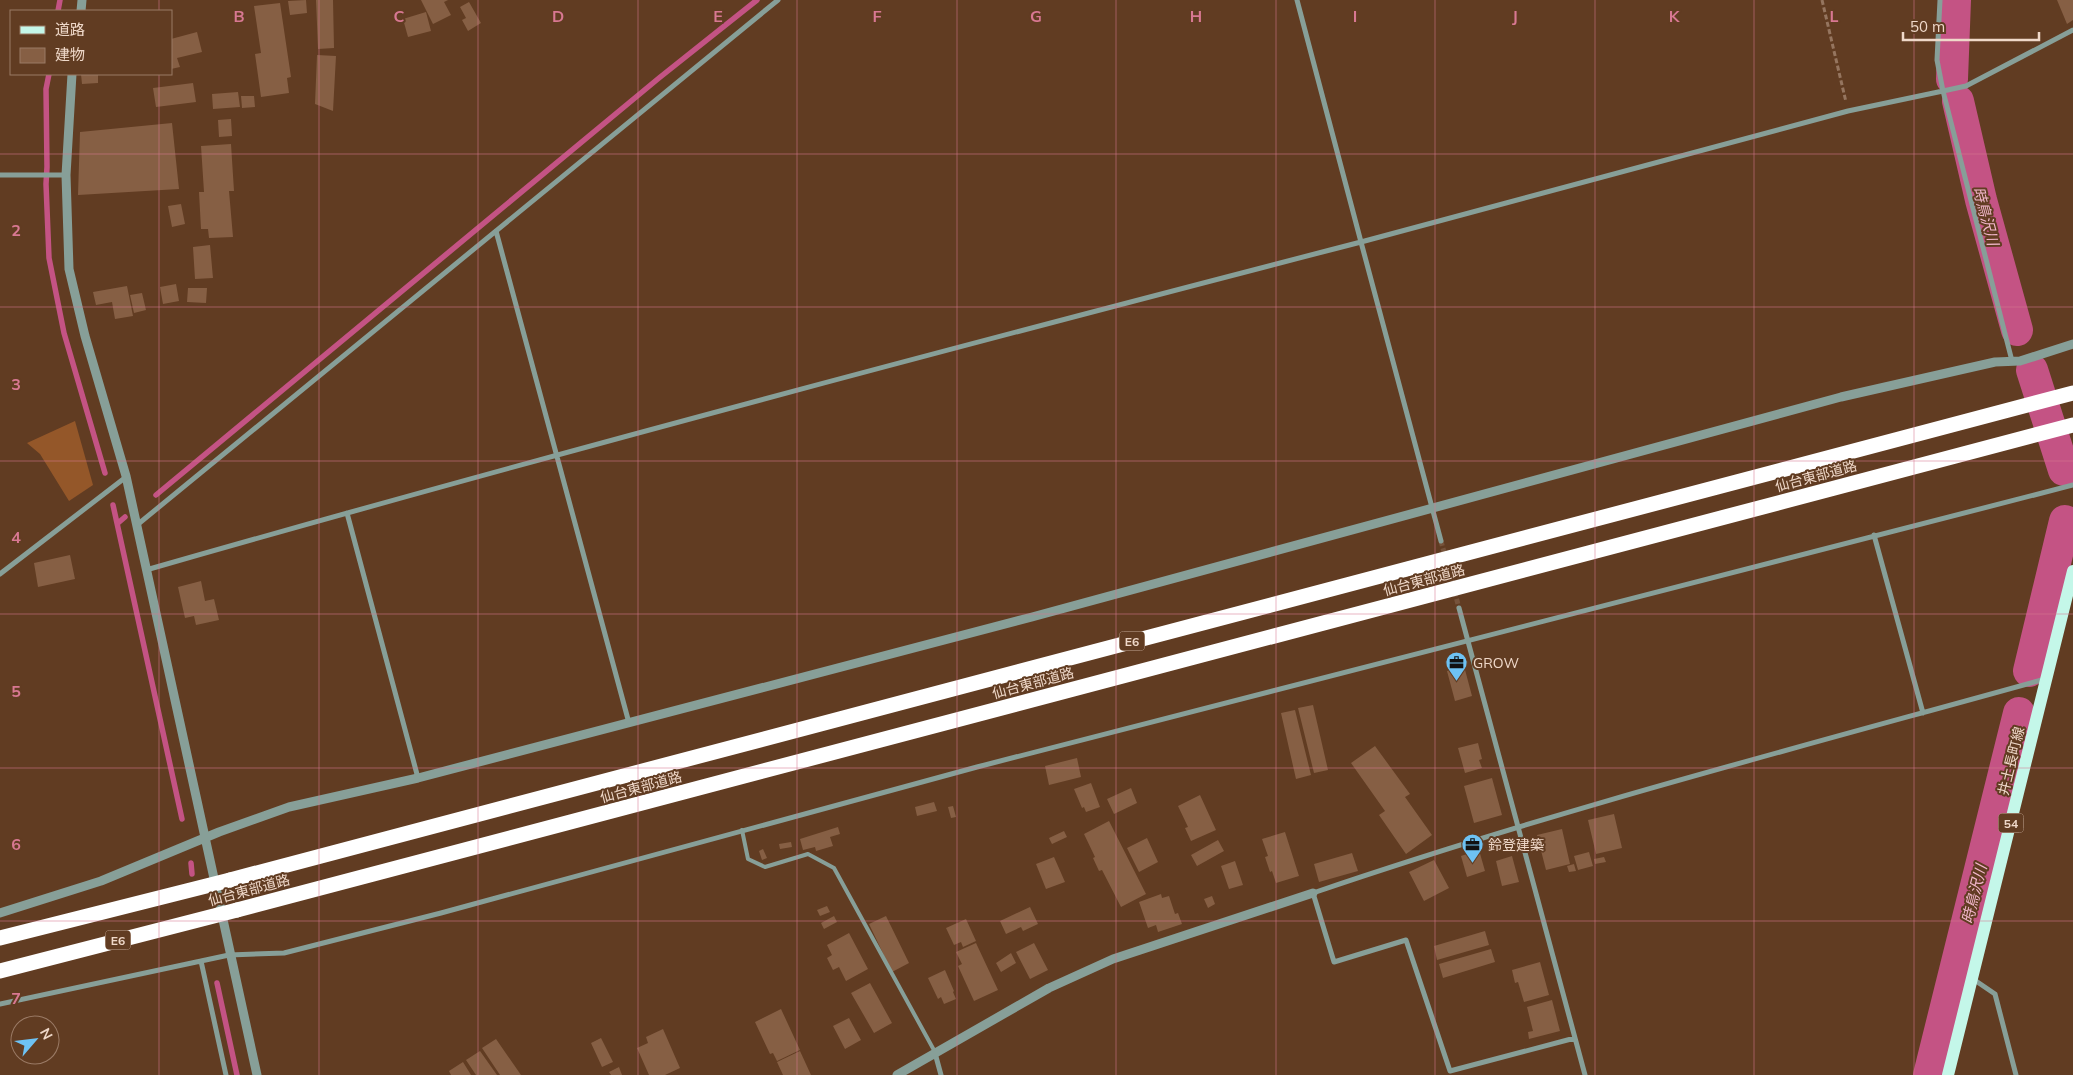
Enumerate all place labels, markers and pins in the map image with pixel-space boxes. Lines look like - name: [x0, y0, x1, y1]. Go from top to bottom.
- office icon: GROW: [1445, 651, 1469, 682]
- place label: GROW: [1473, 654, 1519, 672]
- office icon: 鈴登建築: [1460, 833, 1484, 864]
- place label: 鈴登建築: [1488, 836, 1544, 854]

